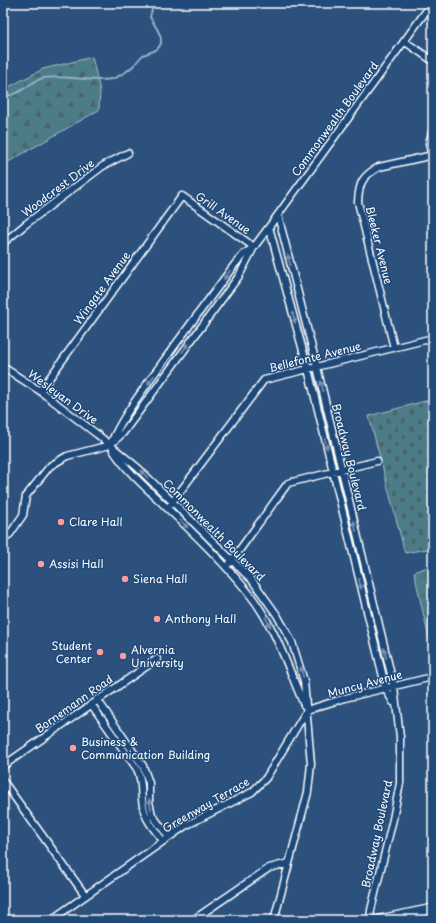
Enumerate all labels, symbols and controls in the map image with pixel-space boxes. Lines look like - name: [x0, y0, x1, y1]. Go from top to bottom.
- street label: Commonwealth Boulevard: [287, 58, 382, 180]
- street label: Woodcrest Drive: [18, 154, 98, 221]
- street label: Grill Avenue: [192, 187, 254, 238]
- street label: Bleeker Avenue: [362, 204, 397, 286]
- street label: Wingate Avenue: [69, 248, 134, 328]
- one-way arrow: [286, 254, 292, 267]
- one-way arrow: [223, 269, 231, 280]
- one-way arrow: [291, 313, 297, 325]
- street label: Bellefonte Avenue: [267, 337, 363, 376]
- one-way arrow: [181, 343, 189, 353]
- street label: Wesleyan Drive: [25, 365, 102, 428]
- one-way arrow: [146, 374, 155, 385]
- one-way arrow: [318, 380, 324, 393]
- street label: Broadway Boulevard: [328, 401, 371, 513]
- one-way arrow: [323, 439, 329, 451]
- one-way arrow: [139, 469, 149, 479]
- street label: Commonwealth Boulevard: [159, 475, 269, 585]
- place label: Clare Hall: [69, 513, 123, 530]
- marker: Clare Hall: [56, 517, 66, 527]
- one-way arrow: [179, 519, 189, 529]
- one-way arrow: [352, 520, 358, 533]
- place label: Assisi Hall: [49, 555, 103, 572]
- marker: Assisi Hall: [36, 559, 46, 569]
- place label: Siena Hall: [133, 570, 187, 587]
- marker: Siena Hall: [120, 574, 130, 584]
- one-way arrow: [357, 579, 363, 591]
- place label: Anthony Hall: [165, 610, 236, 627]
- marker: Anthony Hall: [152, 614, 162, 624]
- one-way arrow: [265, 616, 272, 628]
- place label: Student Center: [51, 637, 93, 667]
- place label: Alvernia University: [131, 641, 184, 671]
- marker: Student Center: [95, 647, 105, 657]
- one-way arrow: [382, 647, 388, 659]
- marker: Alvernia University: [118, 651, 128, 661]
- one-way arrow: [298, 665, 304, 678]
- street label: Muncy Avenue: [326, 665, 404, 702]
- street label: Bornemann Road: [31, 670, 116, 737]
- place label: Business & Communication Building: [81, 733, 210, 763]
- marker: Business & Communication Building: [68, 743, 78, 753]
- street label: Greenway Terrace: [159, 773, 253, 836]
- street label: Broadway Boulevard: [357, 778, 396, 889]
- one-way arrow: [147, 798, 153, 810]

